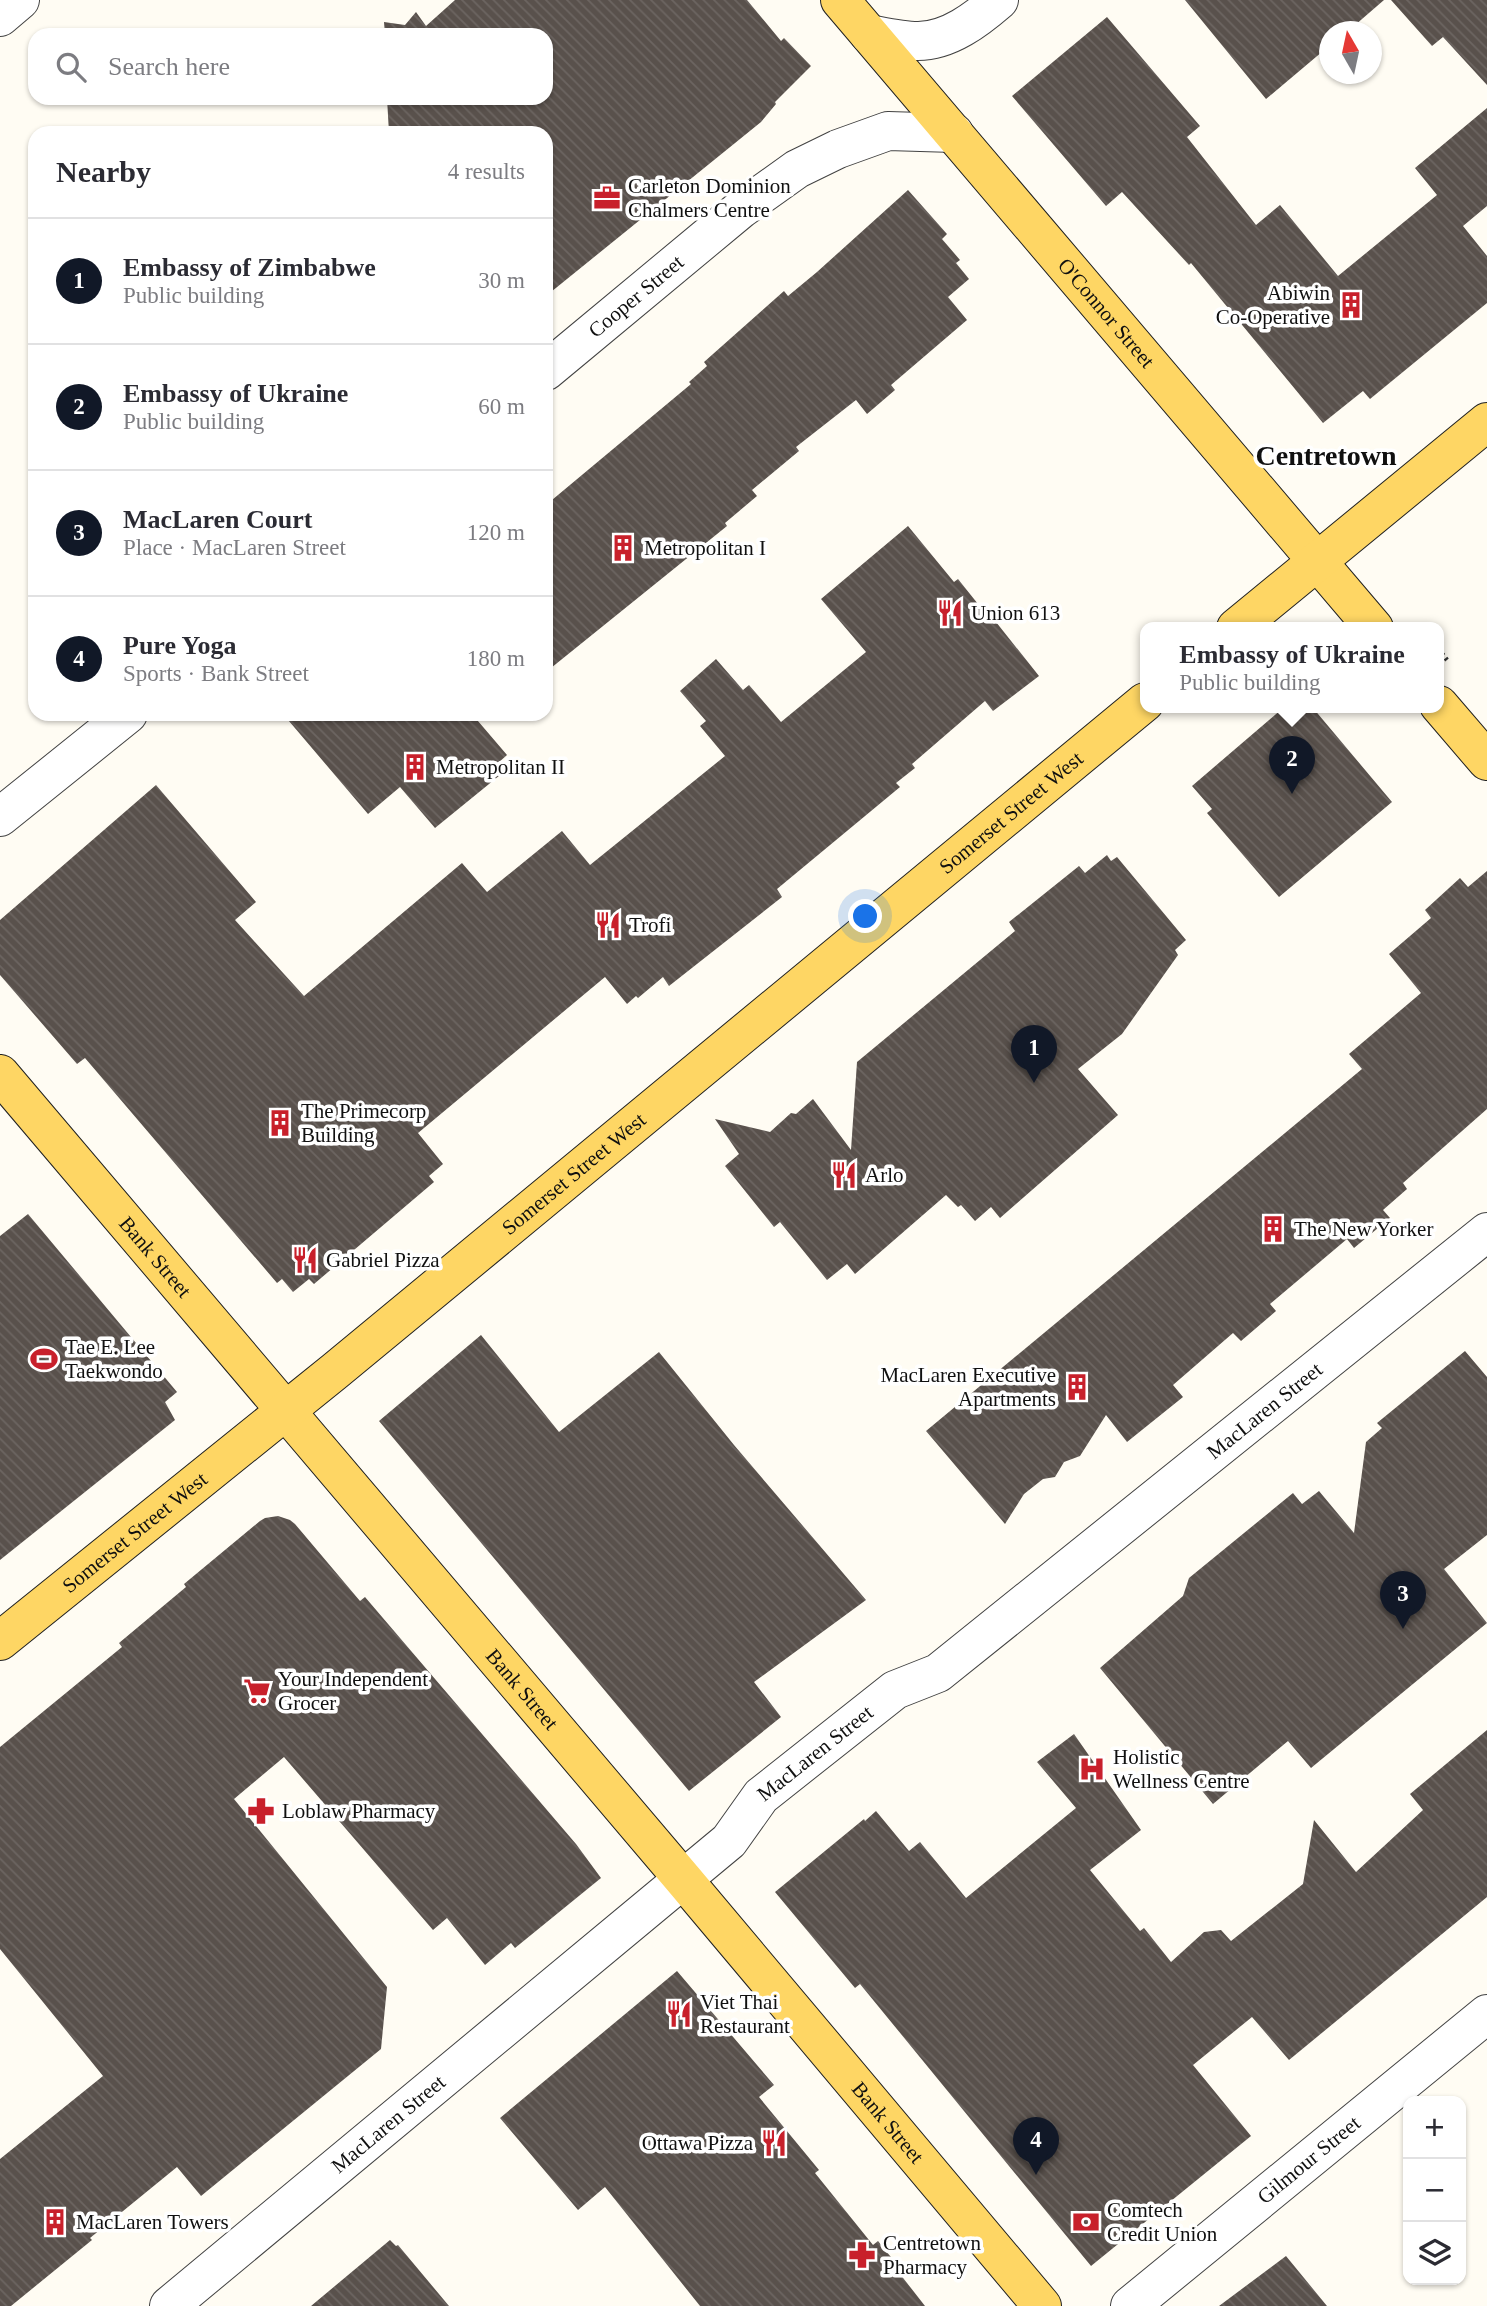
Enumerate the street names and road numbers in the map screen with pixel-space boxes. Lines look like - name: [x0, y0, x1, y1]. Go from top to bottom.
- street label: Cooper Street: [584, 250, 688, 343]
- street label: O'Connor Street: [1053, 253, 1160, 373]
- street label: Somerset Street West: [934, 746, 1088, 879]
- street label: Somerset Street West: [497, 1107, 651, 1240]
- street label: Bank Street: [114, 1212, 196, 1302]
- street label: MacLaren Street: [1202, 1357, 1327, 1464]
- street label: Somerset Street West: [58, 1467, 212, 1598]
- street label: Bank Street: [481, 1644, 563, 1735]
- street label: MacLaren Street: [752, 1700, 878, 1806]
- street label: MacLaren Street: [327, 2070, 450, 2178]
- street label: Bank Street: [847, 2077, 929, 2168]
- street label: Gilmour Street: [1253, 2111, 1365, 2209]

